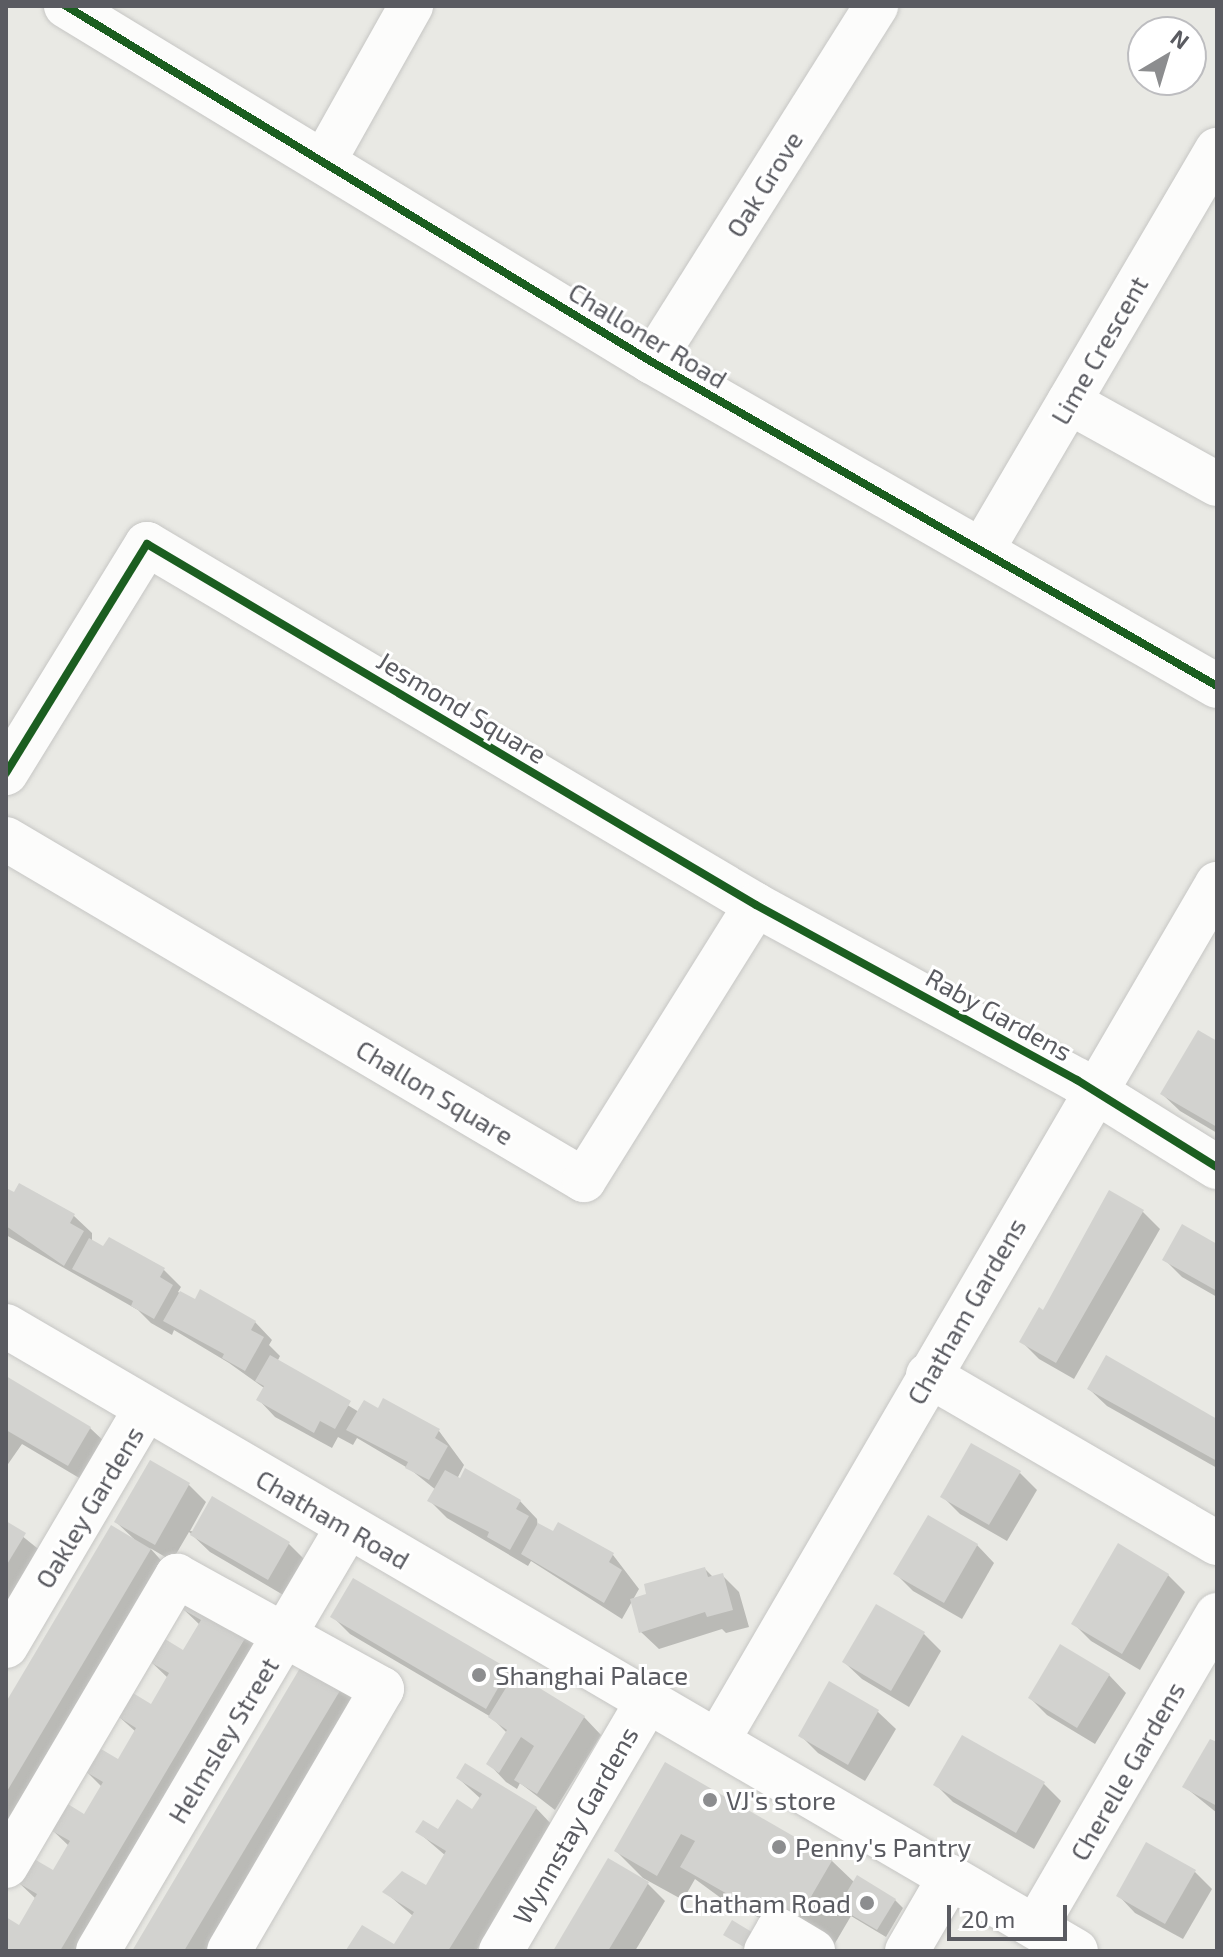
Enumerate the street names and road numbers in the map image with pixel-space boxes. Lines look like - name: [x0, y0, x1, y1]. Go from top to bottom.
- street label: Oak Grove: [719, 125, 809, 243]
- street label: Lime Crescent: [1044, 270, 1154, 430]
- street label: Challoner Road: [563, 275, 733, 395]
- street label: Jesmond Square: [372, 644, 552, 770]
- street label: Raby Gardens: [920, 961, 1078, 1067]
- street label: Challon Square: [351, 1033, 519, 1151]
- street label: Chatham Gardens: [900, 1212, 1032, 1410]
- street label: Oakley Gardens: [28, 1420, 150, 1594]
- street label: Chatham Road: [251, 1463, 415, 1575]
- street label: Helmsley Street: [161, 1651, 285, 1829]
- street label: Cherelle Gardens: [1063, 1676, 1191, 1866]
- street label: Wynnstay Gardens: [506, 1720, 644, 1930]

